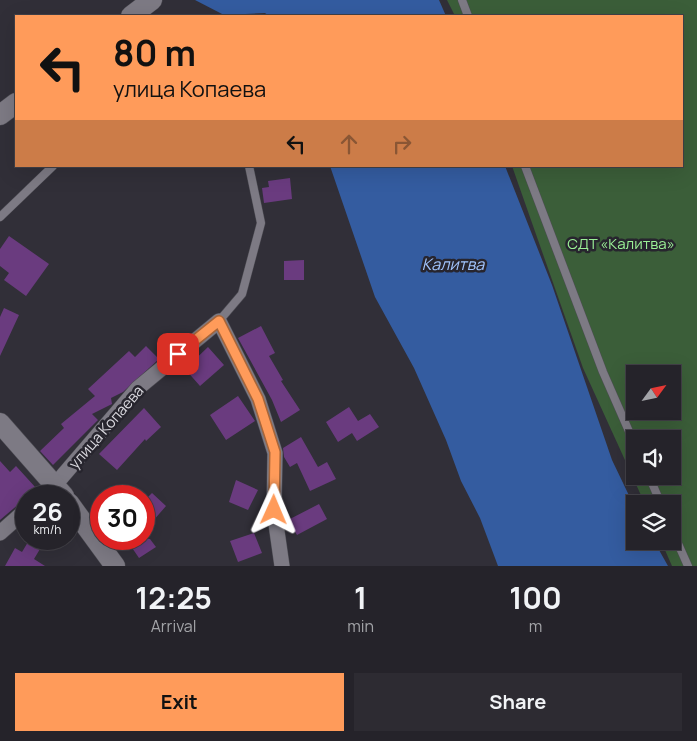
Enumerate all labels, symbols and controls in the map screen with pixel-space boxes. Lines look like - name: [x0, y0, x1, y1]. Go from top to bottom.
- text: 80 m: [113, 29, 196, 77]
- icon: left: [30, 35, 95, 100]
- text: улица Копаева: [113, 74, 266, 104]
- icon: left: [282, 130, 310, 158]
- icon: ahead: [335, 130, 363, 158]
- icon: right: [388, 130, 416, 158]
- park label: СДТ «Калитва»: [567, 233, 675, 254]
- water label: Калитва: [422, 253, 485, 275]
- pin: [157, 333, 199, 375]
- icon: arrive: [164, 340, 192, 368]
- north arrow: [626, 365, 681, 420]
- map controls: [626, 365, 681, 550]
- street label: улица Копаева: [64, 381, 148, 473]
- button: sound: [626, 430, 681, 485]
- position arrow: [247, 483, 299, 535]
- speed limit sign: 30: [90, 485, 155, 550]
- text: 26: [32, 494, 63, 529]
- button: layers: [626, 495, 681, 550]
- text: km/h: [34, 521, 61, 538]
- text: 12:25: [135, 577, 212, 618]
- text: 1: [354, 577, 367, 618]
- text: 100: [509, 577, 562, 618]
- text: Arrival: [151, 615, 196, 637]
- text: min: [347, 615, 374, 637]
- text: m: [529, 615, 542, 637]
- button: Exit: [15, 673, 344, 731]
- button: Share: [354, 673, 682, 731]

